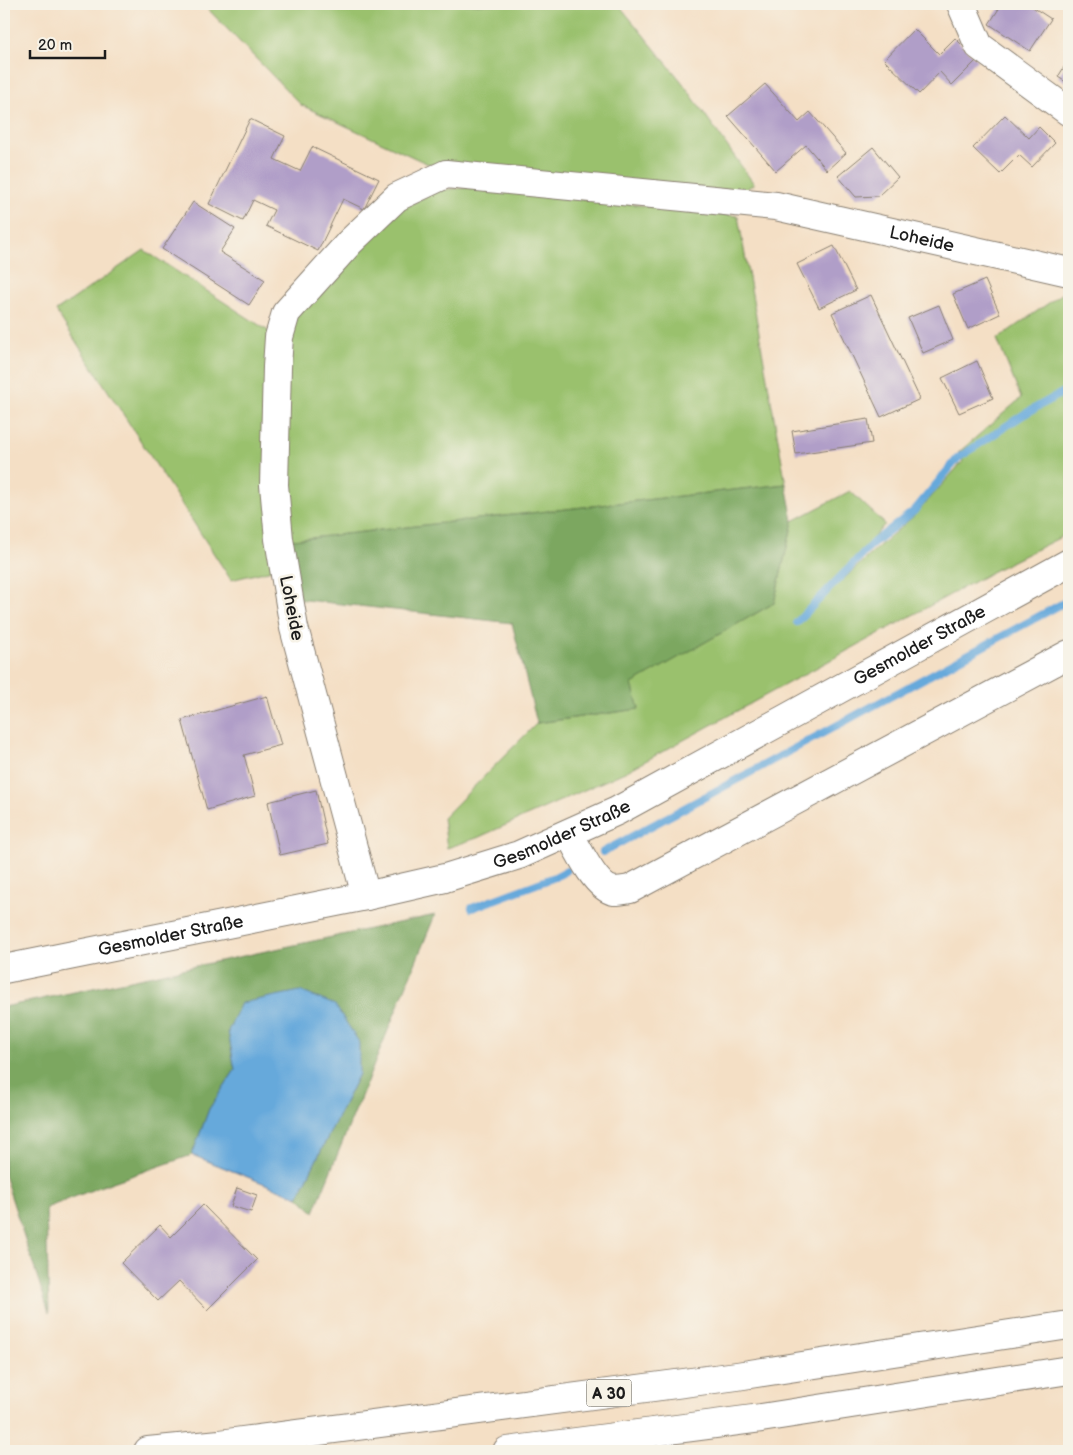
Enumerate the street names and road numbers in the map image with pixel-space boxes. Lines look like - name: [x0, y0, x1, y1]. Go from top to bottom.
- street label: Loheide: [887, 222, 957, 257]
- street label: Loheide: [275, 574, 308, 643]
- street label: Gesmolder Straße: [850, 601, 990, 690]
- street label: Gesmolder Straße: [491, 796, 634, 873]
- street label: Gesmolder Straße: [96, 911, 245, 961]
- road number: A 30: [586, 1380, 632, 1406]

